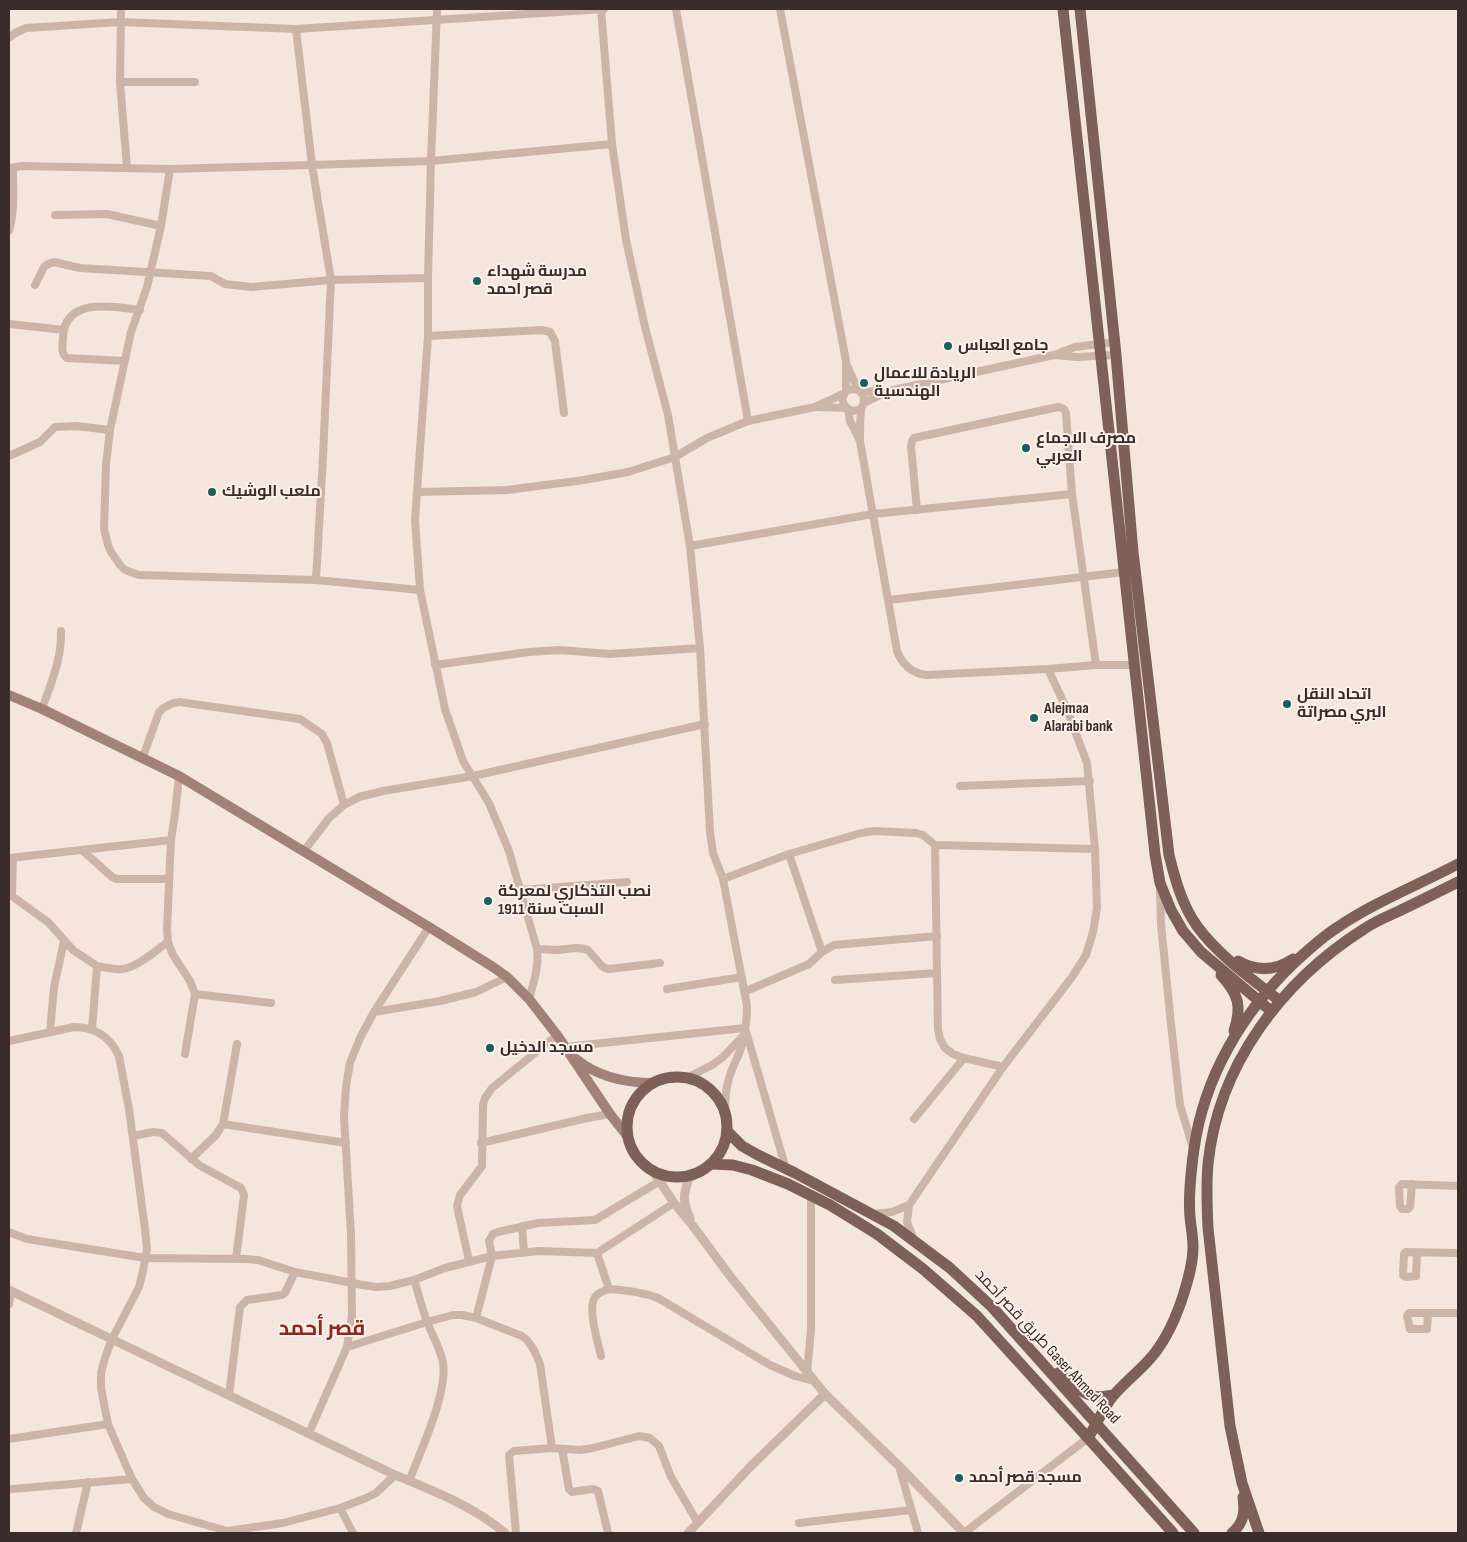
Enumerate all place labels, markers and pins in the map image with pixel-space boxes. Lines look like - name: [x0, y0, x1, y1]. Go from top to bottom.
- place label: مدرسة شهداء قصر احمد: [487, 262, 587, 300]
- marker: مدرسة شهداء قصر احمد: [471, 275, 483, 287]
- place label: جامع العباس: [958, 336, 1048, 356]
- marker: جامع العباس: [942, 340, 954, 352]
- place label: الريادة للاعمال الهندسية: [874, 364, 976, 402]
- marker: الريادة للاعمال الهندسية: [858, 377, 870, 389]
- place label: مصرف الاجماع العربي: [1036, 429, 1136, 467]
- marker: مصرف الاجماع العربي: [1020, 442, 1032, 454]
- place label: ملعب الوشيك: [222, 482, 321, 502]
- marker: ملعب الوشيك: [206, 486, 218, 498]
- place label: اتحاد النقل البري مصراتة: [1297, 685, 1387, 723]
- marker: اتحاد النقل البري مصراتة: [1281, 698, 1293, 710]
- place label: Alejmaa Alarabi bank: [1044, 699, 1113, 737]
- marker: Alejmaa Alarabi bank: [1028, 712, 1040, 724]
- place label: نصب التذكاري لمعركة السبت سنة 1911: [498, 882, 651, 920]
- marker: نصب التذكاري لمعركة السبت سنة 1911: [482, 895, 494, 907]
- place label: مسجد الدخيل: [500, 1038, 594, 1058]
- marker: مسجد الدخيل: [484, 1042, 496, 1054]
- place label: مسجد قصر أحمد: [969, 1468, 1082, 1488]
- marker: مسجد قصر أحمد: [953, 1472, 965, 1484]

